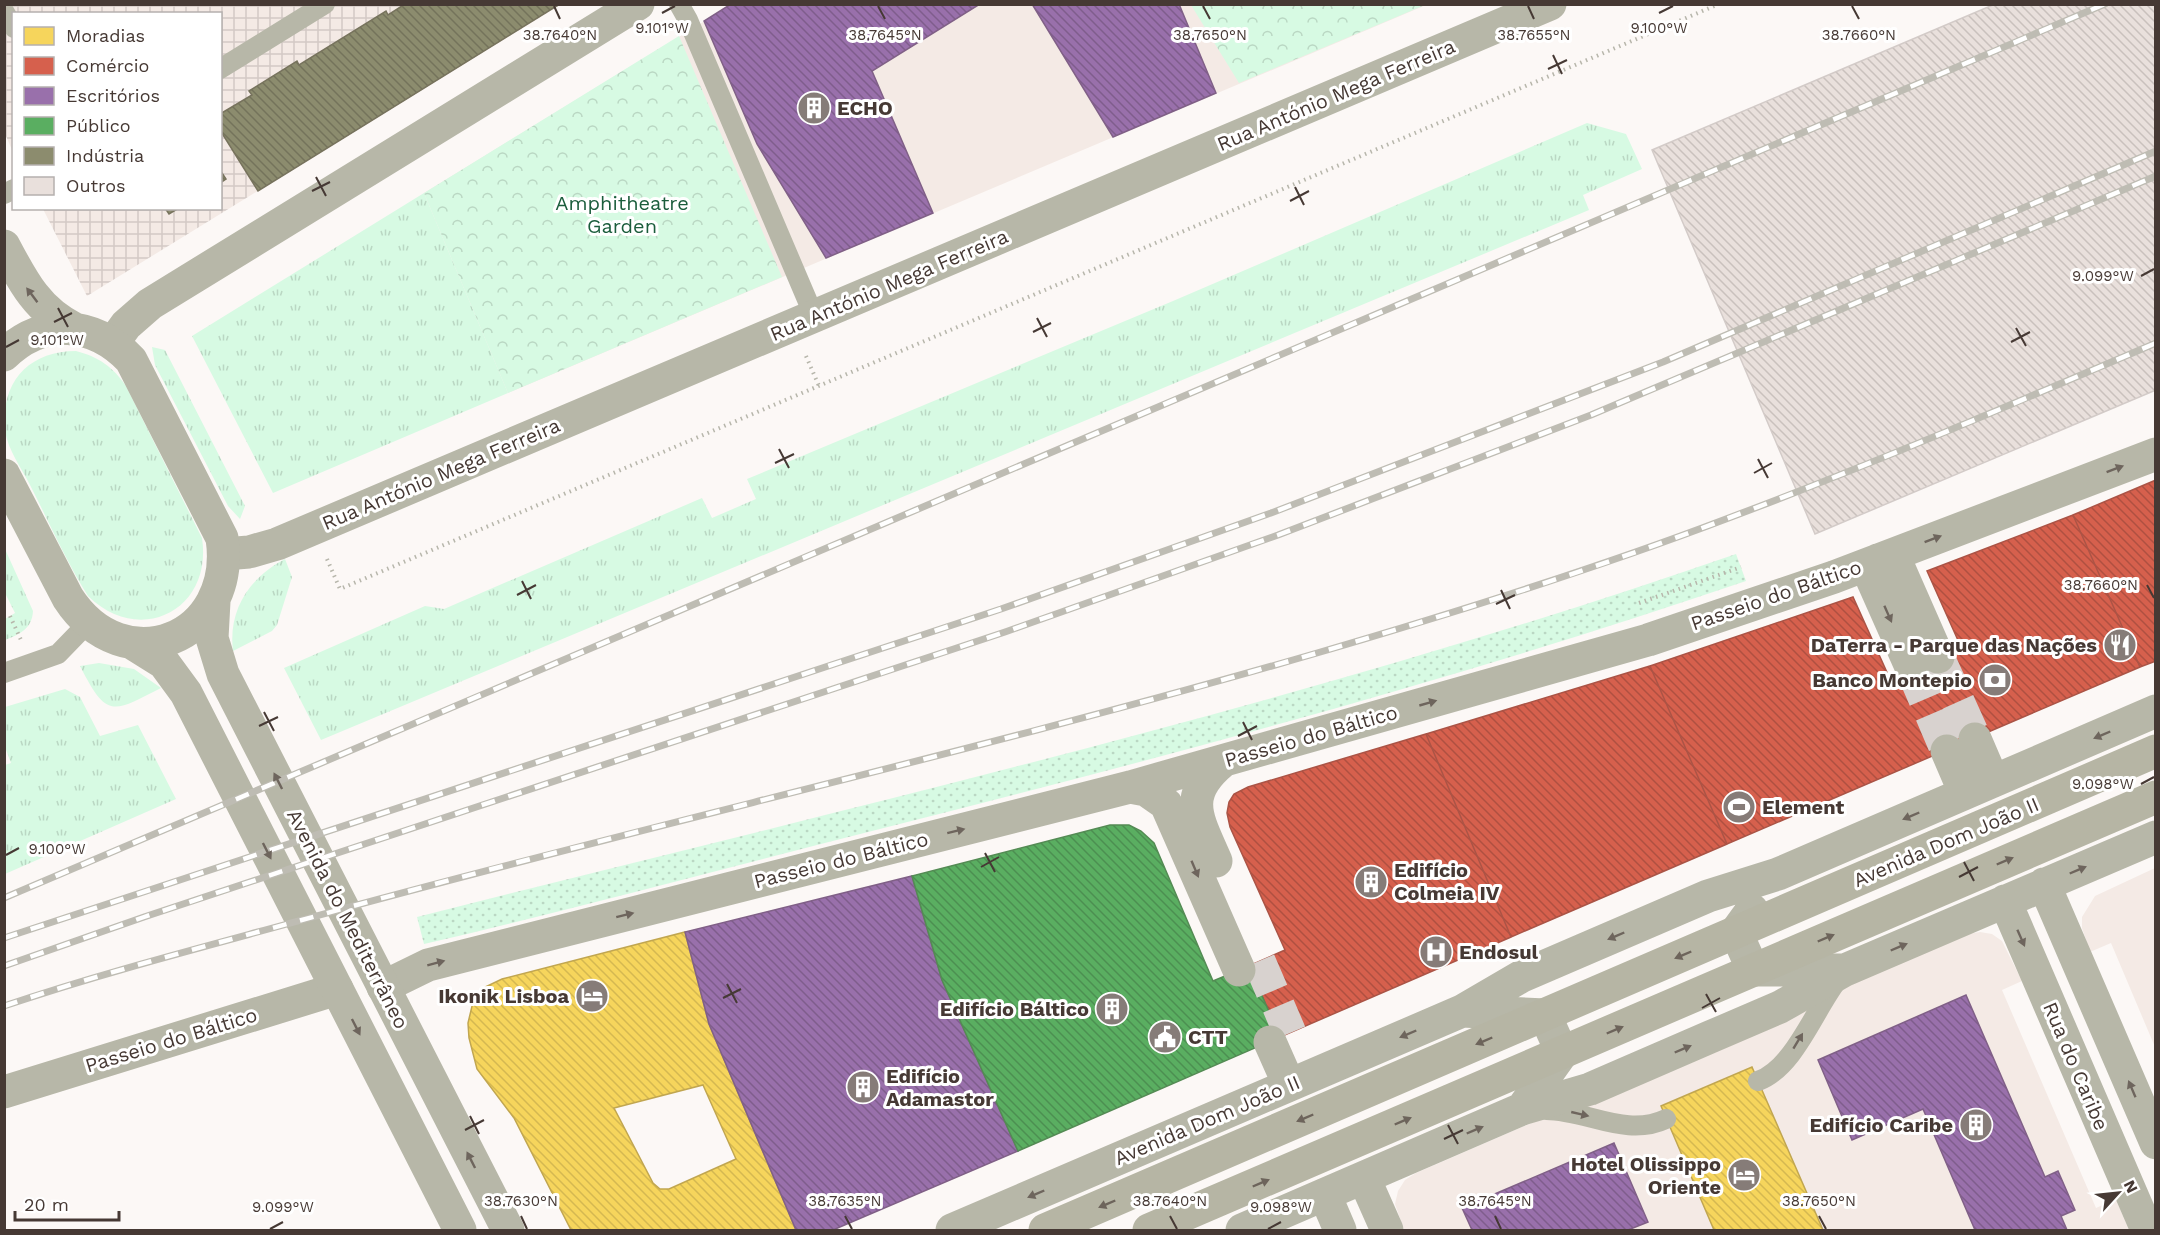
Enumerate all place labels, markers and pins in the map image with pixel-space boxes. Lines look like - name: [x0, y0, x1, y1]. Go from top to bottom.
- building icon: ECHO: [796, 90, 832, 126]
- place label: ECHO: [837, 96, 893, 120]
- restaurant icon: DaTerra - Parque das Nações: [2102, 627, 2138, 663]
- place label: DaTerra - Parque das Nações: [1811, 633, 2097, 657]
- bank icon: Banco Montepio: [1977, 662, 2013, 698]
- place label: Banco Montepio: [1812, 668, 1972, 692]
- sports icon: Element: [1721, 789, 1757, 825]
- place label: Element: [1762, 795, 1844, 819]
- place label: Edifício Colmeia IV: [1394, 858, 1500, 905]
- building icon: Edifício Colmeia IV: [1353, 864, 1389, 900]
- hospital icon: Endosul: [1418, 934, 1454, 970]
- place label: Endosul: [1459, 940, 1539, 964]
- hotel icon: Ikonik Lisboa: [574, 978, 610, 1014]
- place label: Ikonik Lisboa: [438, 984, 569, 1008]
- building icon: Edifício Báltico: [1094, 991, 1130, 1027]
- place label: Edifício Báltico: [940, 997, 1089, 1021]
- public building icon: CTT: [1147, 1019, 1183, 1055]
- place label: CTT: [1188, 1025, 1228, 1049]
- place label: Edifício Adamastor: [886, 1064, 994, 1111]
- building icon: Edifício Adamastor: [845, 1069, 881, 1105]
- building icon: Edifício Caribe: [1958, 1107, 1994, 1143]
- place label: Edifício Caribe: [1809, 1113, 1953, 1137]
- place label: Hotel Olissippo Oriente: [1571, 1152, 1721, 1199]
- hotel icon: Hotel Olissippo Oriente: [1726, 1157, 1762, 1193]

